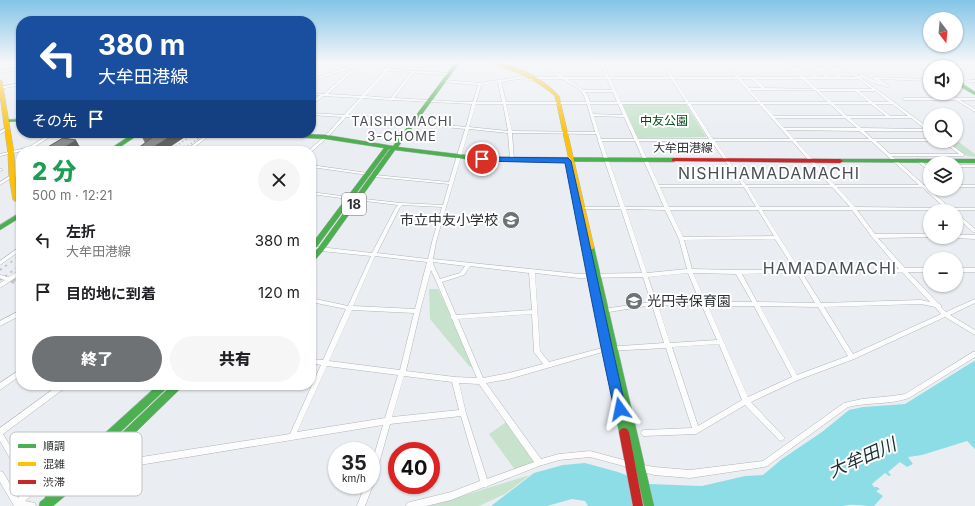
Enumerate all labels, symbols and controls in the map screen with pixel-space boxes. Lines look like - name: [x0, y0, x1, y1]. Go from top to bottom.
- north arrow: [923, 12, 963, 52]
- map controls: [923, 12, 963, 292]
- text: 380 m: [98, 28, 185, 62]
- icon: left: [32, 32, 84, 84]
- button: sound: [923, 60, 963, 100]
- text: 大牟田港線: [98, 66, 188, 87]
- icon: arrive: [85, 108, 107, 130]
- button: search: [923, 108, 963, 148]
- text: その先: [32, 111, 77, 130]
- district label: TAISHOMACHI 3-CHOME: [351, 113, 453, 144]
- park label: 中友公園: [640, 113, 688, 128]
- street label: 大牟田港線: [653, 140, 713, 155]
- pin: [465, 142, 499, 176]
- icon: arrive: [471, 148, 493, 170]
- button: layers: [923, 156, 963, 196]
- text: 2 分: [32, 157, 77, 186]
- button: close: [258, 159, 300, 201]
- district label: NISHIHAMADAMACHI: [678, 163, 860, 183]
- text: 500 m · 12:21: [32, 187, 113, 203]
- road number: 18: [342, 193, 366, 215]
- button: +: [923, 204, 963, 244]
- school or university icon: 市立中友小学校: [501, 210, 521, 230]
- place label: 市立中友小学校: [400, 211, 498, 228]
- text: 左折: [66, 222, 96, 241]
- icon: left: [32, 229, 54, 251]
- text: 380 m: [255, 231, 300, 250]
- text: 大牟田港線: [66, 243, 131, 259]
- button: −: [923, 252, 963, 292]
- district label: HAMADAMACHI: [763, 258, 897, 278]
- icon: arrive: [32, 281, 54, 303]
- text: 120 m: [258, 283, 300, 302]
- text: 目的地に到着: [66, 284, 156, 303]
- school or university icon: 光円寺保育園: [624, 291, 644, 311]
- place label: 光円寺保育園: [647, 292, 731, 309]
- button: 終了: [32, 336, 162, 382]
- button: 共有: [170, 336, 300, 382]
- position arrow: [599, 388, 641, 430]
- legend: [10, 432, 142, 496]
- water label: 大牟田川: [825, 432, 901, 482]
- text: 順調: [43, 439, 65, 453]
- speed limit sign: 40: [388, 442, 440, 494]
- text: 35: [341, 451, 367, 475]
- text: 混雑: [43, 457, 65, 471]
- text: km/h: [342, 472, 366, 484]
- text: 渋滞: [43, 475, 65, 489]

